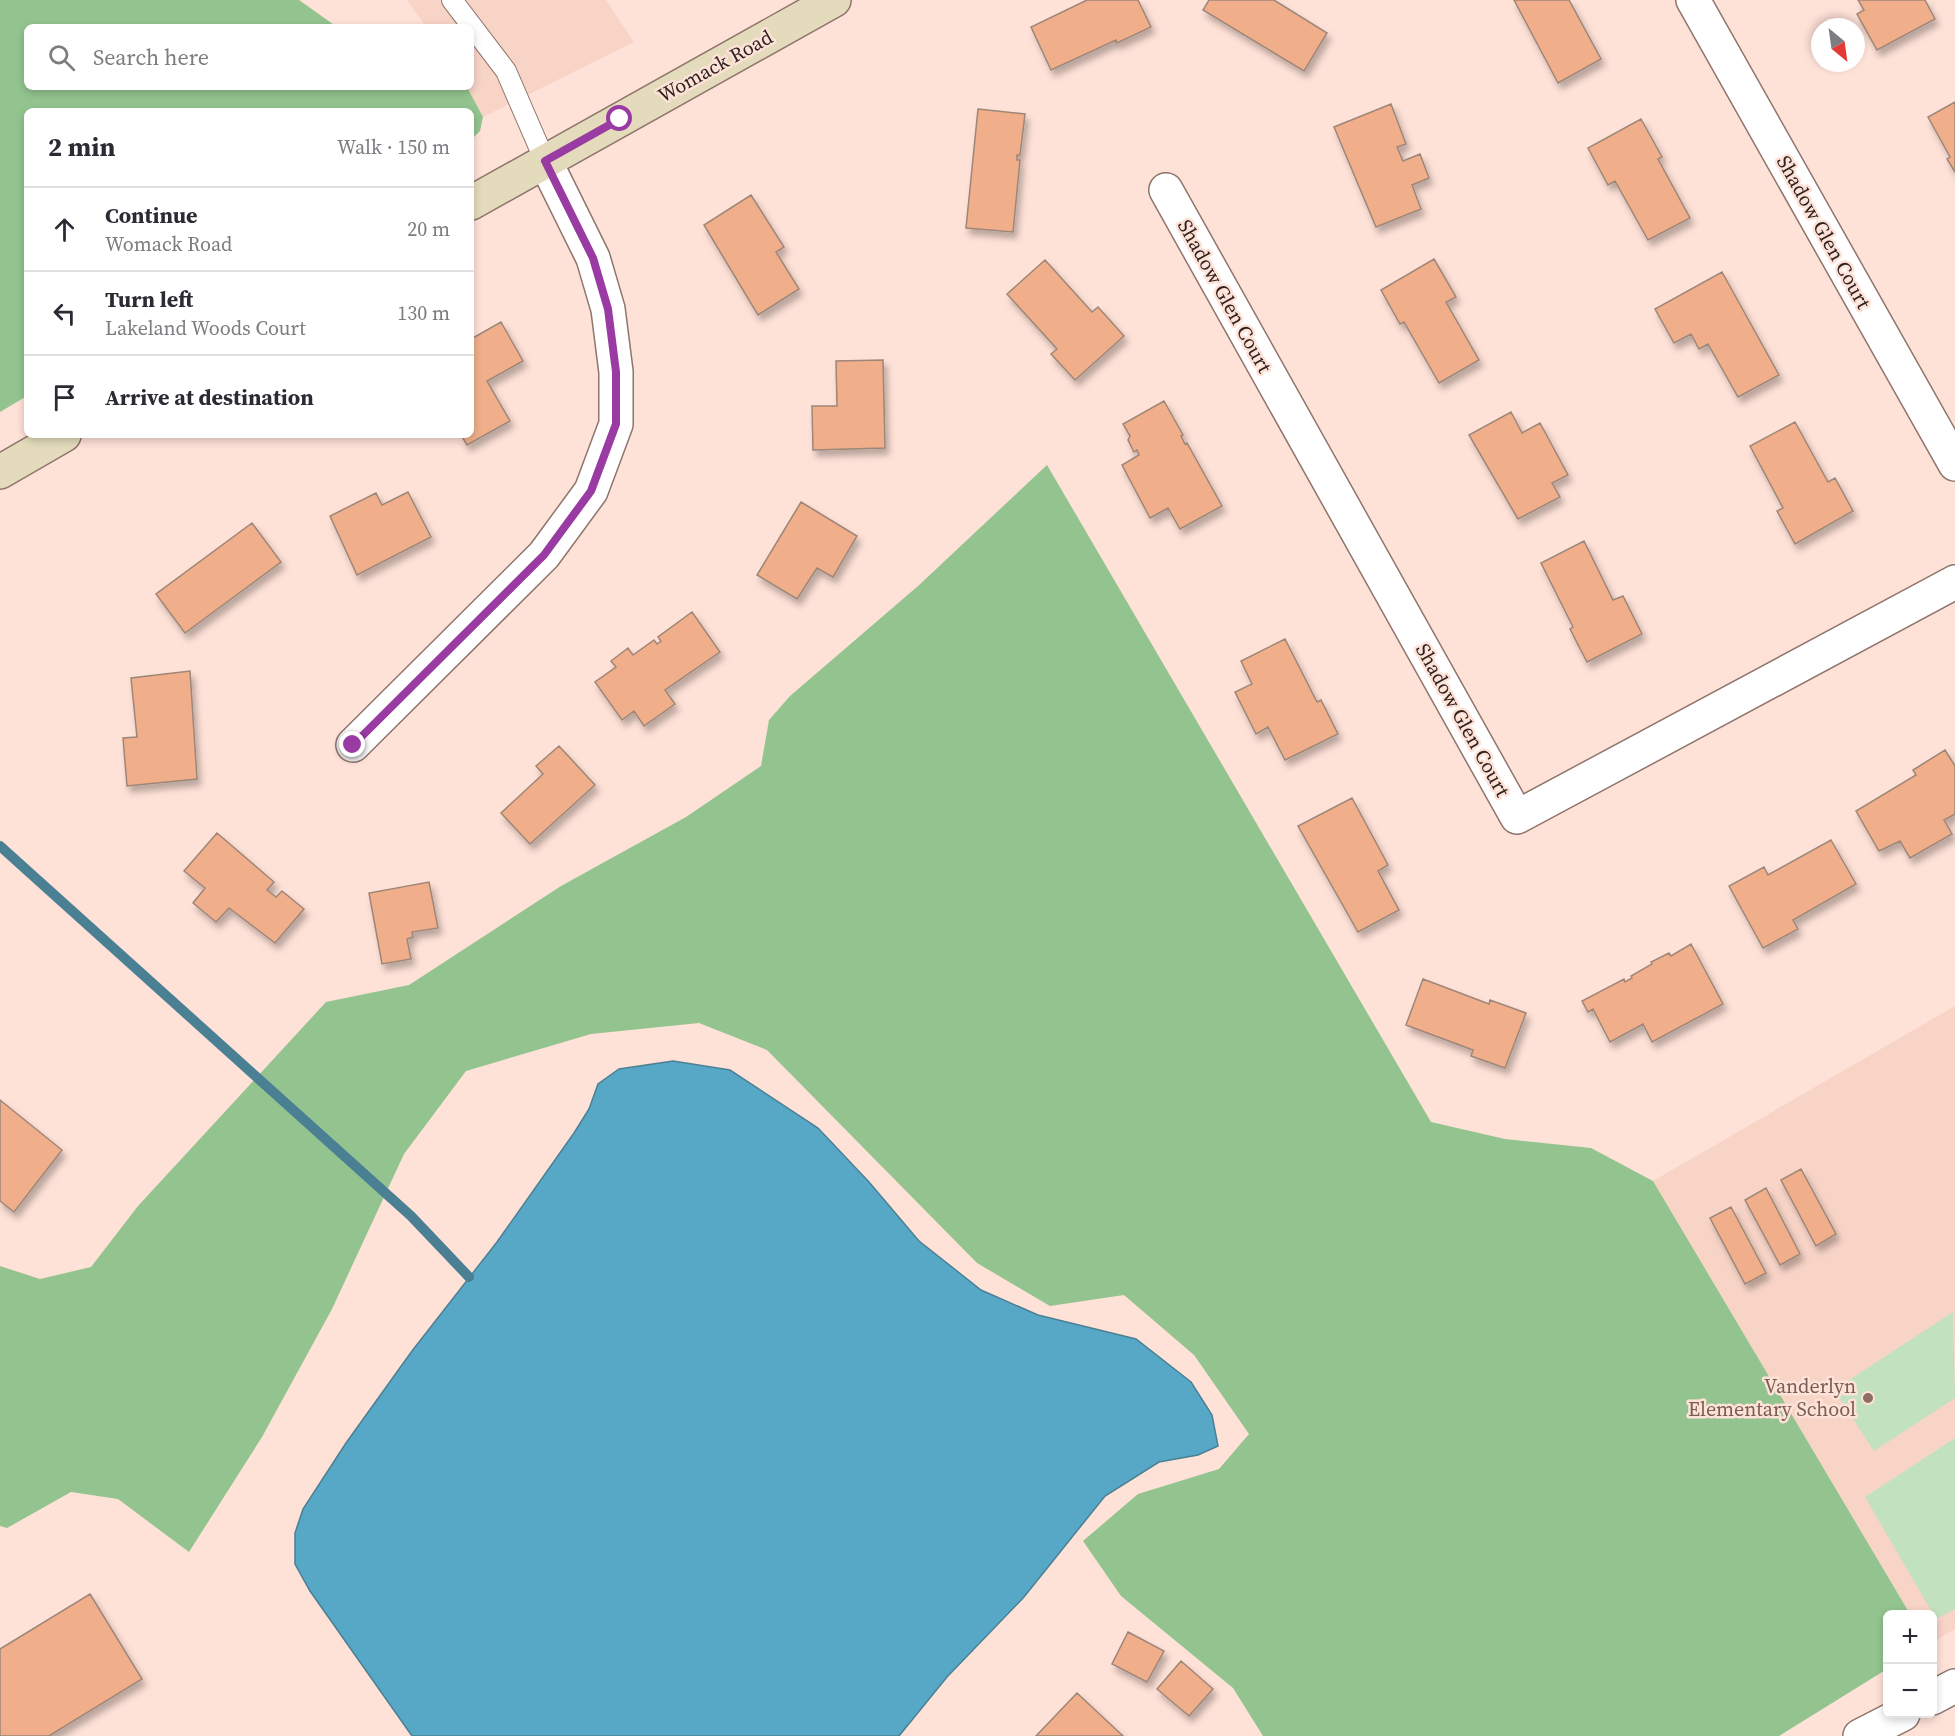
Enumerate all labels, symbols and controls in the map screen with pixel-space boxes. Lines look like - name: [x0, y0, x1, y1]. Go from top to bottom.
- north arrow: [1811, 18, 1865, 72]
- street label: Womack Road: [652, 23, 778, 109]
- search box: [24, 24, 474, 90]
- icon: search: [45, 41, 78, 74]
- text: Search here: [93, 42, 209, 72]
- route start: [606, 105, 632, 131]
- text: 2 min: [48, 129, 115, 165]
- text: Walk · 150 m: [337, 133, 450, 161]
- street label: Shadow Glen Court: [1770, 150, 1878, 314]
- text: Continue: [105, 200, 198, 230]
- icon: ahead: [48, 213, 81, 246]
- street label: Shadow Glen Court: [1171, 214, 1279, 378]
- text: 20 m: [407, 215, 450, 243]
- text: Womack Road: [105, 230, 232, 258]
- text: Turn left: [105, 284, 193, 314]
- icon: left: [48, 297, 81, 330]
- text: 130 m: [397, 299, 450, 327]
- text: Lakeland Woods Court: [105, 314, 306, 342]
- icon: arrive: [48, 381, 81, 414]
- text: Arrive at destination: [105, 382, 314, 412]
- street label: Shadow Glen Court: [1409, 638, 1517, 802]
- route end: [339, 731, 365, 757]
- place label: Vanderlyn Elementary School: [1688, 1372, 1856, 1423]
- marker: Vanderlyn Elementary School: [1861, 1391, 1875, 1405]
- map controls: [1883, 1610, 1937, 1718]
- button: +: [1883, 1610, 1937, 1664]
- button: −: [1883, 1664, 1937, 1718]

